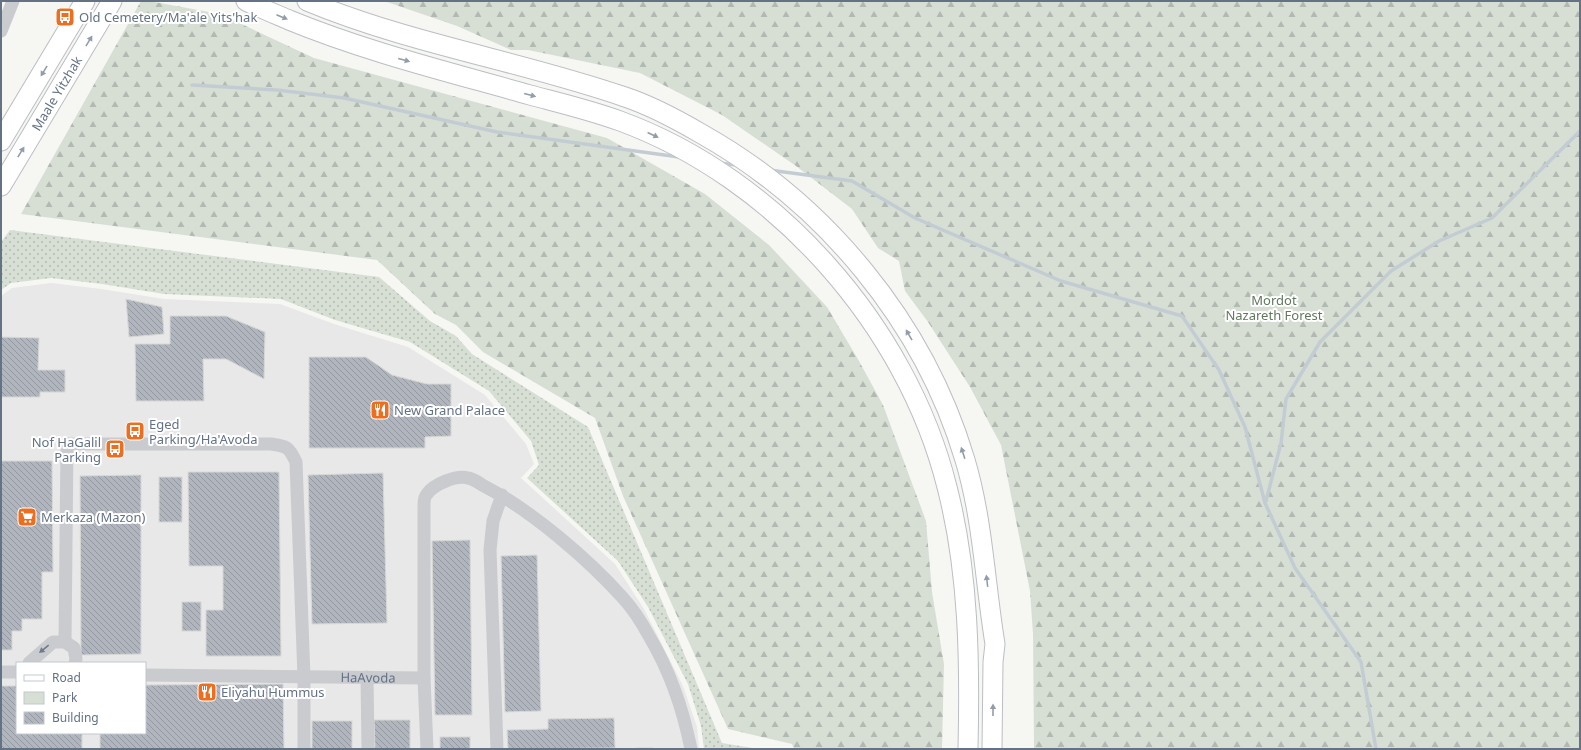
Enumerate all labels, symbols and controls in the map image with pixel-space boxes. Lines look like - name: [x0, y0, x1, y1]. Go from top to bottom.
- bus stop icon: Old Cemetery/Ma'ale Yits'hak: [54, 6, 76, 28]
- place label: Old Cemetery/Ma'ale Yits'hak: [79, 8, 257, 26]
- one-way arrow: [277, 14, 289, 20]
- one-way arrow: [85, 35, 92, 47]
- street label: Maale Yitzhak: [27, 53, 86, 134]
- one-way arrow: [399, 57, 411, 63]
- one-way arrow: [41, 65, 48, 77]
- one-way arrow: [524, 92, 536, 98]
- one-way arrow: [648, 132, 659, 138]
- one-way arrow: [18, 146, 25, 158]
- park label: Mordot Nazareth Forest: [1225, 291, 1323, 324]
- one-way arrow: [905, 329, 912, 341]
- restaurant icon: New Grand Palace: [369, 399, 391, 421]
- place label: New Grand Palace: [394, 401, 505, 419]
- place label: Eged Parking/Ha'Avoda: [149, 415, 258, 448]
- bus stop icon: Eged Parking/Ha'Avoda: [124, 420, 146, 442]
- place label: Nof HaGalil Parking: [32, 433, 101, 466]
- bus stop icon: Nof HaGalil Parking: [104, 438, 126, 460]
- one-way arrow: [960, 447, 966, 459]
- supermarket icon: Merkaza (Mazon): [16, 506, 38, 528]
- place label: Merkaza (Mazon): [41, 508, 146, 526]
- one-way arrow: [984, 575, 990, 587]
- one-way arrow: [39, 644, 50, 653]
- legend: [16, 662, 146, 734]
- street label: HaAvoda: [340, 668, 396, 687]
- text: Road: [52, 669, 81, 686]
- restaurant icon: Eliyahu Hummus: [196, 681, 218, 703]
- place label: Eliyahu Hummus: [221, 683, 325, 701]
- text: Park: [52, 689, 78, 706]
- one-way arrow: [990, 703, 996, 716]
- text: Building: [52, 709, 99, 726]

